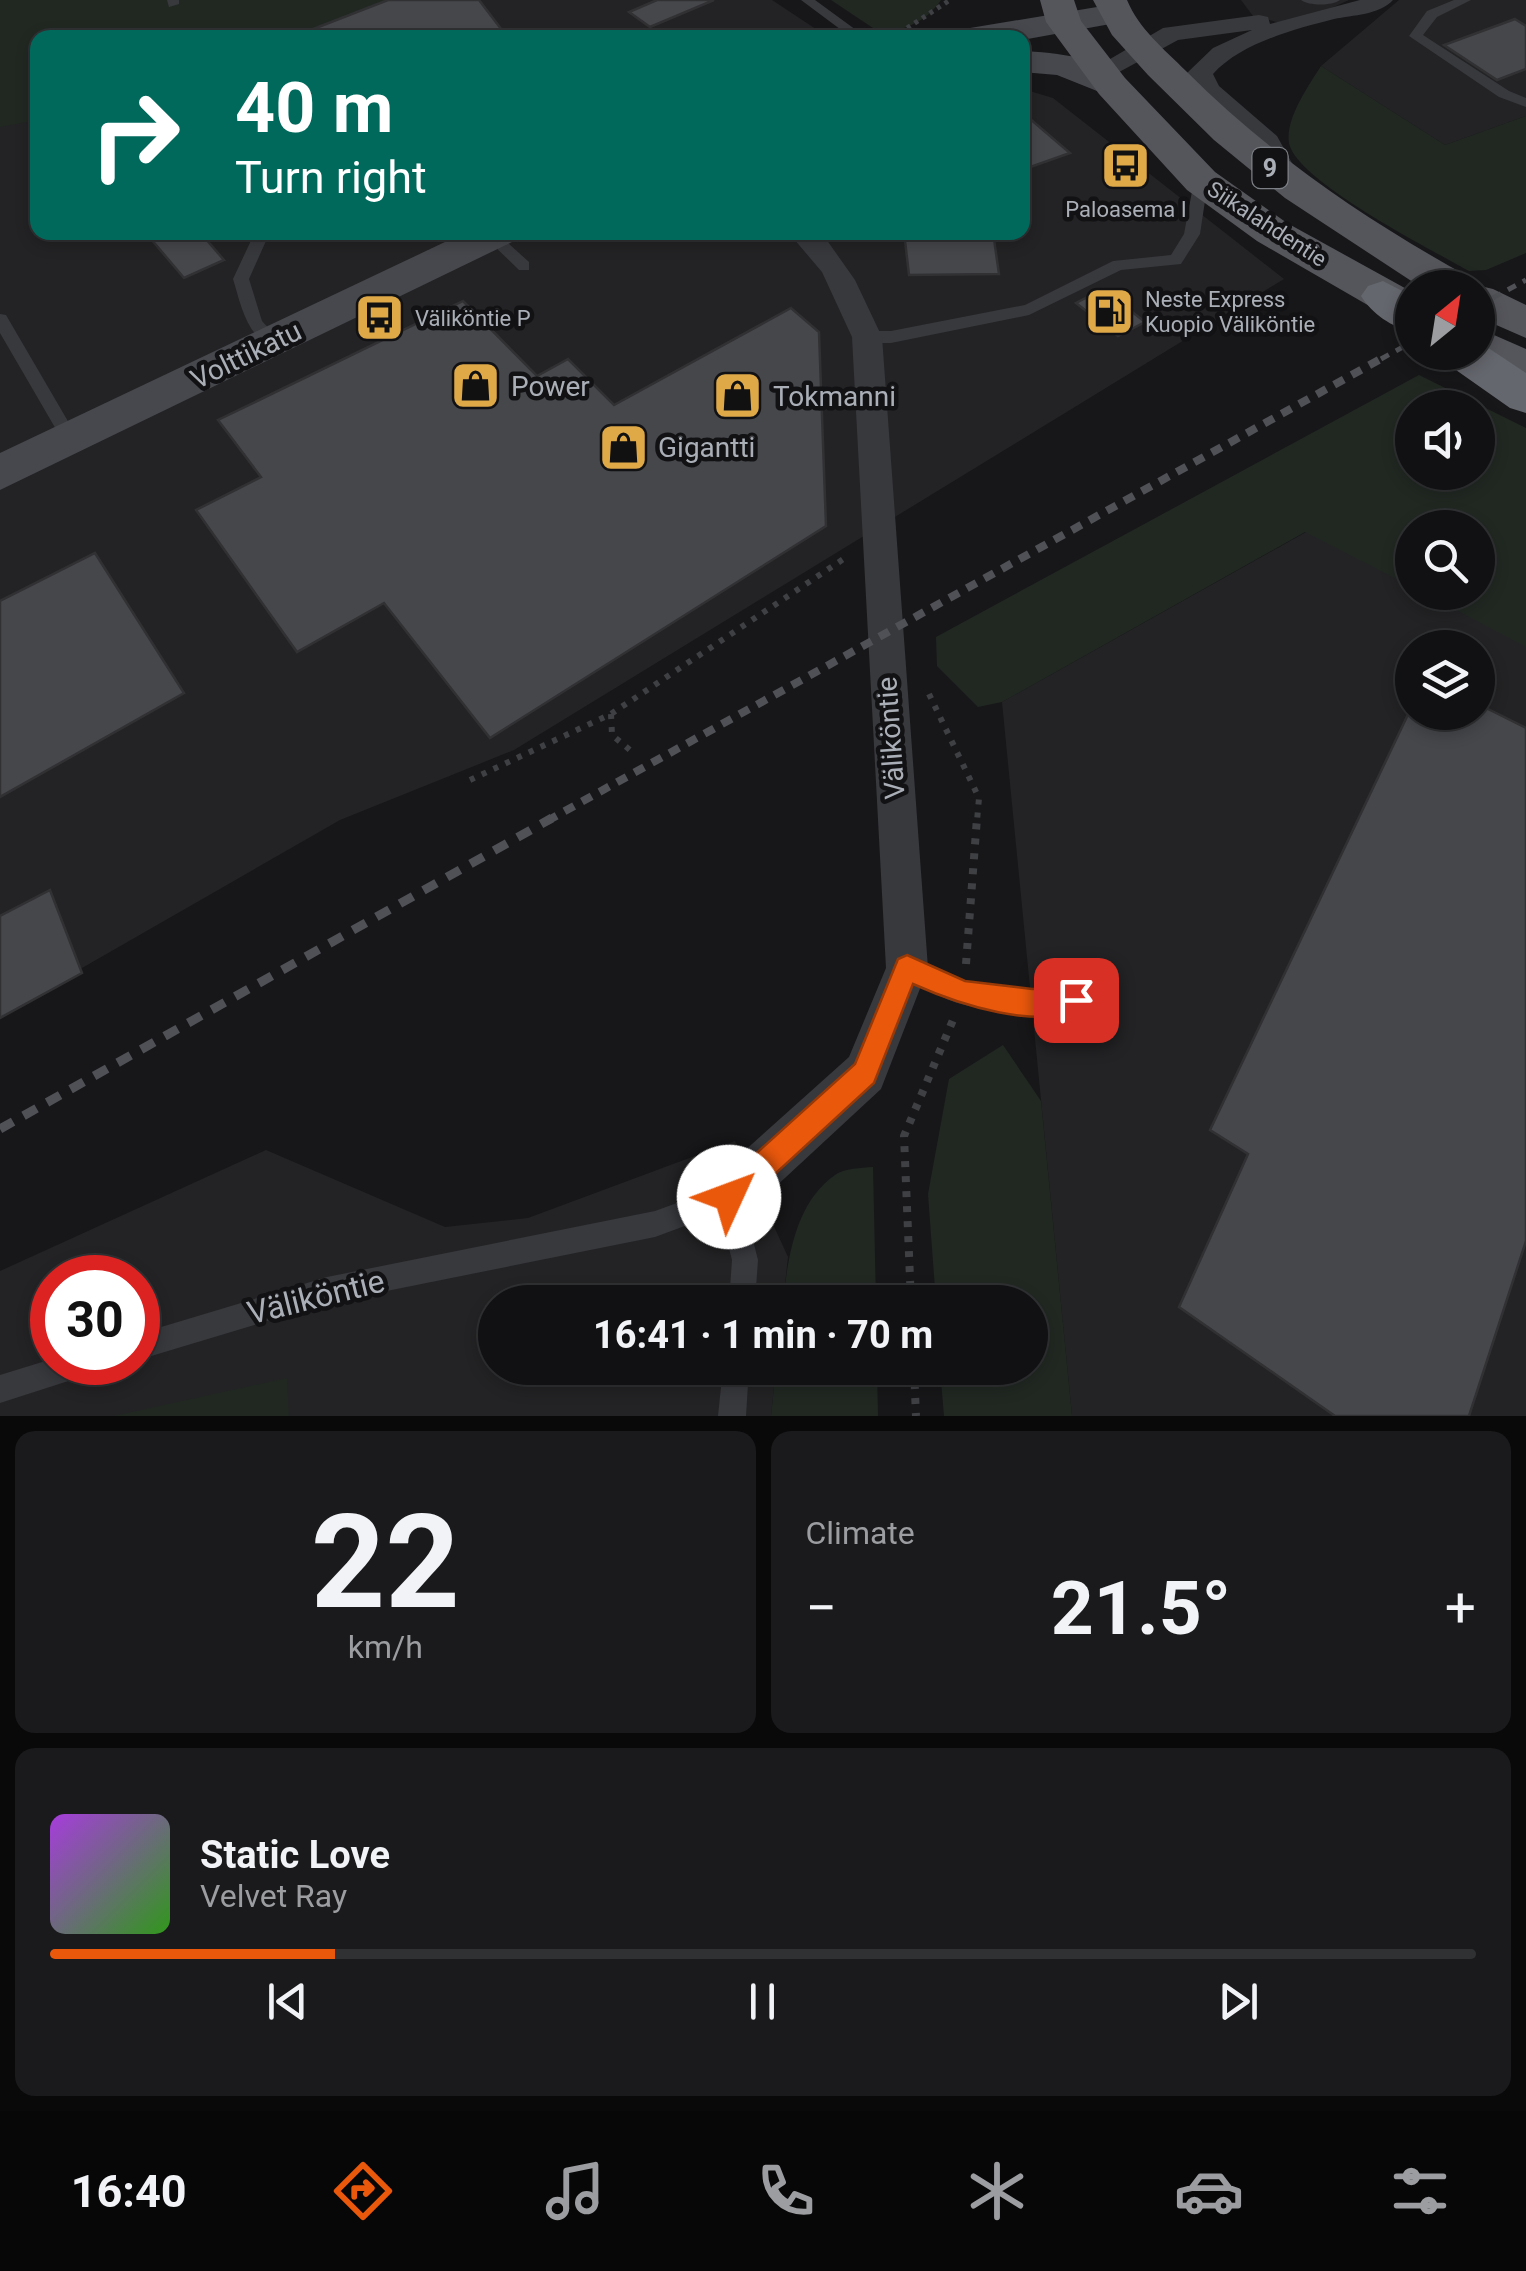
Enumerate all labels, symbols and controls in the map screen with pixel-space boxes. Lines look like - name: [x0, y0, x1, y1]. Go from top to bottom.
- text: 40 m: [235, 67, 393, 149]
- icon: right: [70, 70, 200, 200]
- bus stop icon: Paloasema I: [1100, 139, 1152, 191]
- road number: 9: [1252, 148, 1288, 188]
- text: Turn right: [235, 151, 427, 204]
- street label: Siikalahdentie: [1203, 176, 1331, 272]
- place label: Paloasema I: [1065, 197, 1187, 222]
- north arrow: [1395, 270, 1495, 370]
- map controls: [1395, 270, 1495, 730]
- fuel station icon: Neste Express Kuopio Väliköntie: [1084, 286, 1136, 338]
- place label: Neste Express Kuopio Väliköntie: [1145, 287, 1315, 337]
- bus stop icon: Väliköntie P: [354, 292, 406, 344]
- place label: Väliköntie P: [415, 306, 531, 331]
- street label: Volttikatu: [185, 314, 307, 396]
- shop icon: Power: [450, 360, 502, 412]
- place label: Power: [511, 370, 590, 403]
- shop icon: Tokmanni: [712, 370, 764, 422]
- place label: Tokmanni: [773, 380, 896, 413]
- button: sound: [1395, 390, 1495, 490]
- shop icon: Gigantti: [597, 421, 649, 473]
- place label: Gigantti: [658, 431, 755, 464]
- button: search: [1395, 510, 1495, 610]
- button: layers: [1395, 630, 1495, 730]
- street label: Väliköntie: [870, 676, 912, 800]
- pin: [1034, 958, 1119, 1043]
- icon: arrive: [1049, 973, 1104, 1028]
- position arrow: [677, 1145, 781, 1249]
- speed limit sign: 30: [30, 1255, 160, 1385]
- street label: Väliköntie: [243, 1262, 389, 1332]
- text: 16:41 · 1 min · 70 m: [593, 1313, 933, 1357]
- text: 22: [311, 1486, 460, 1639]
- text: Climate: [806, 1514, 915, 1552]
- text: 21.5°: [1051, 1564, 1231, 1652]
- text: −: [806, 1576, 837, 1640]
- text: +: [1445, 1576, 1476, 1640]
- text: km/h: [348, 1628, 423, 1666]
- text: Static Love: [200, 1833, 390, 1877]
- text: Velvet Ray: [200, 1877, 347, 1915]
- icon: previous: [260, 1974, 315, 2029]
- icon: pause: [735, 1974, 790, 2029]
- icon: next: [1211, 1974, 1266, 2029]
- icon: directions: [328, 2156, 398, 2226]
- icon: music: [540, 2156, 610, 2226]
- icon: phone: [751, 2156, 821, 2226]
- icon: climate: [962, 2156, 1032, 2226]
- icon: car: [1174, 2156, 1244, 2226]
- icon: filters: [1385, 2156, 1455, 2226]
- text: 16:40: [71, 2165, 187, 2218]

